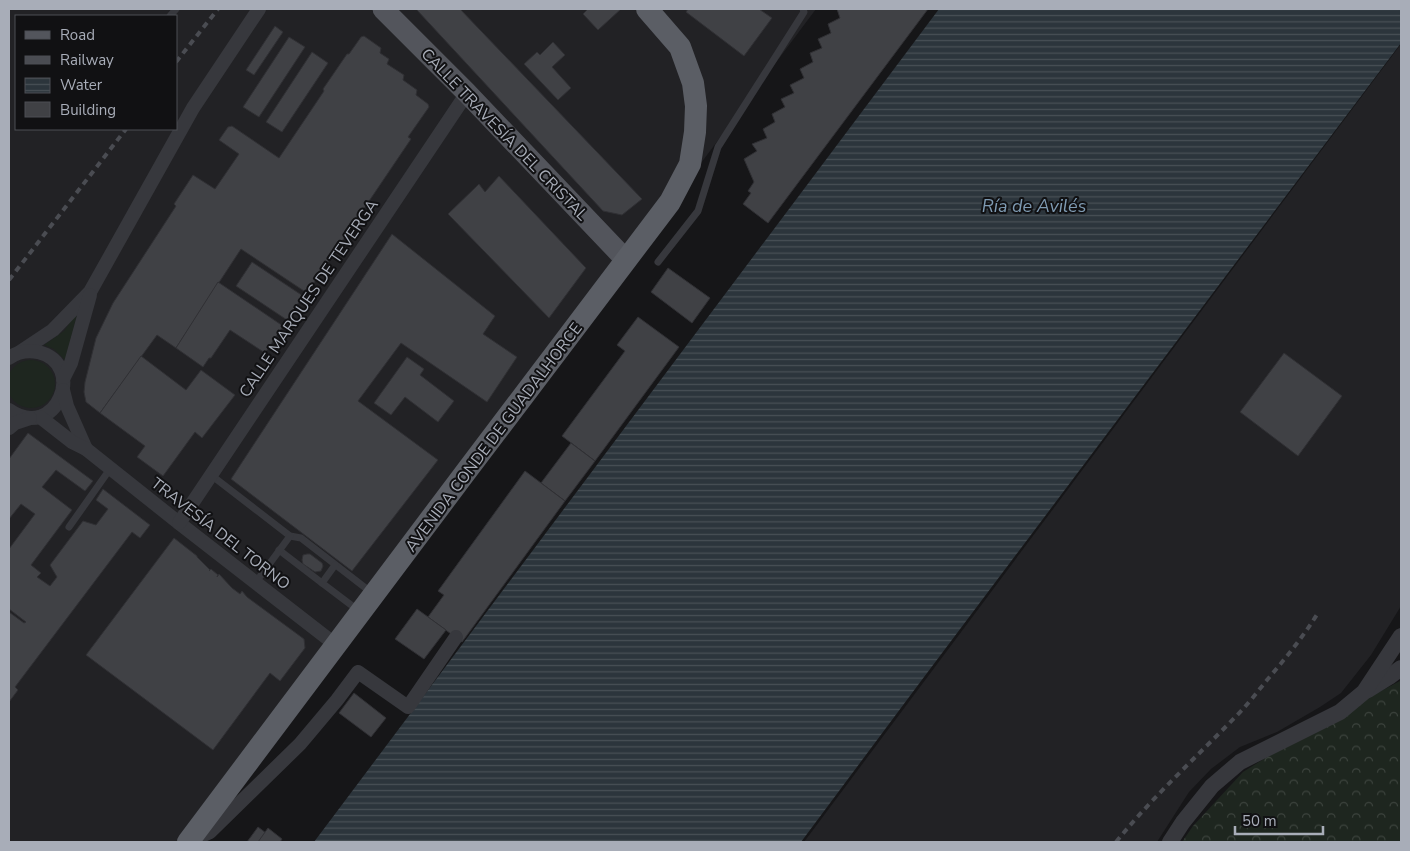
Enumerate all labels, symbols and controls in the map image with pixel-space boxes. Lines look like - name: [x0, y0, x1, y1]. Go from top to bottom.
- legend: [15, 15, 178, 130]
- text: Road: [60, 25, 95, 45]
- street label: CALLE TRAVESÍA DEL CRISTAL: [416, 44, 593, 226]
- text: Railway: [60, 50, 114, 70]
- text: Water: [60, 75, 103, 95]
- text: Building: [60, 100, 116, 120]
- water label: Ría de Avilés: [982, 194, 1086, 218]
- street label: CALLE MARQUES DE TEVERGA: [234, 195, 384, 402]
- street label: AVENIDA CONDE DE GUADALHORCE: [400, 318, 587, 557]
- street label: TRAVESÍA DEL TORNO: [146, 473, 294, 595]
- scale bar: [1235, 804, 1322, 836]
- text: 50 m: [1242, 811, 1277, 831]

